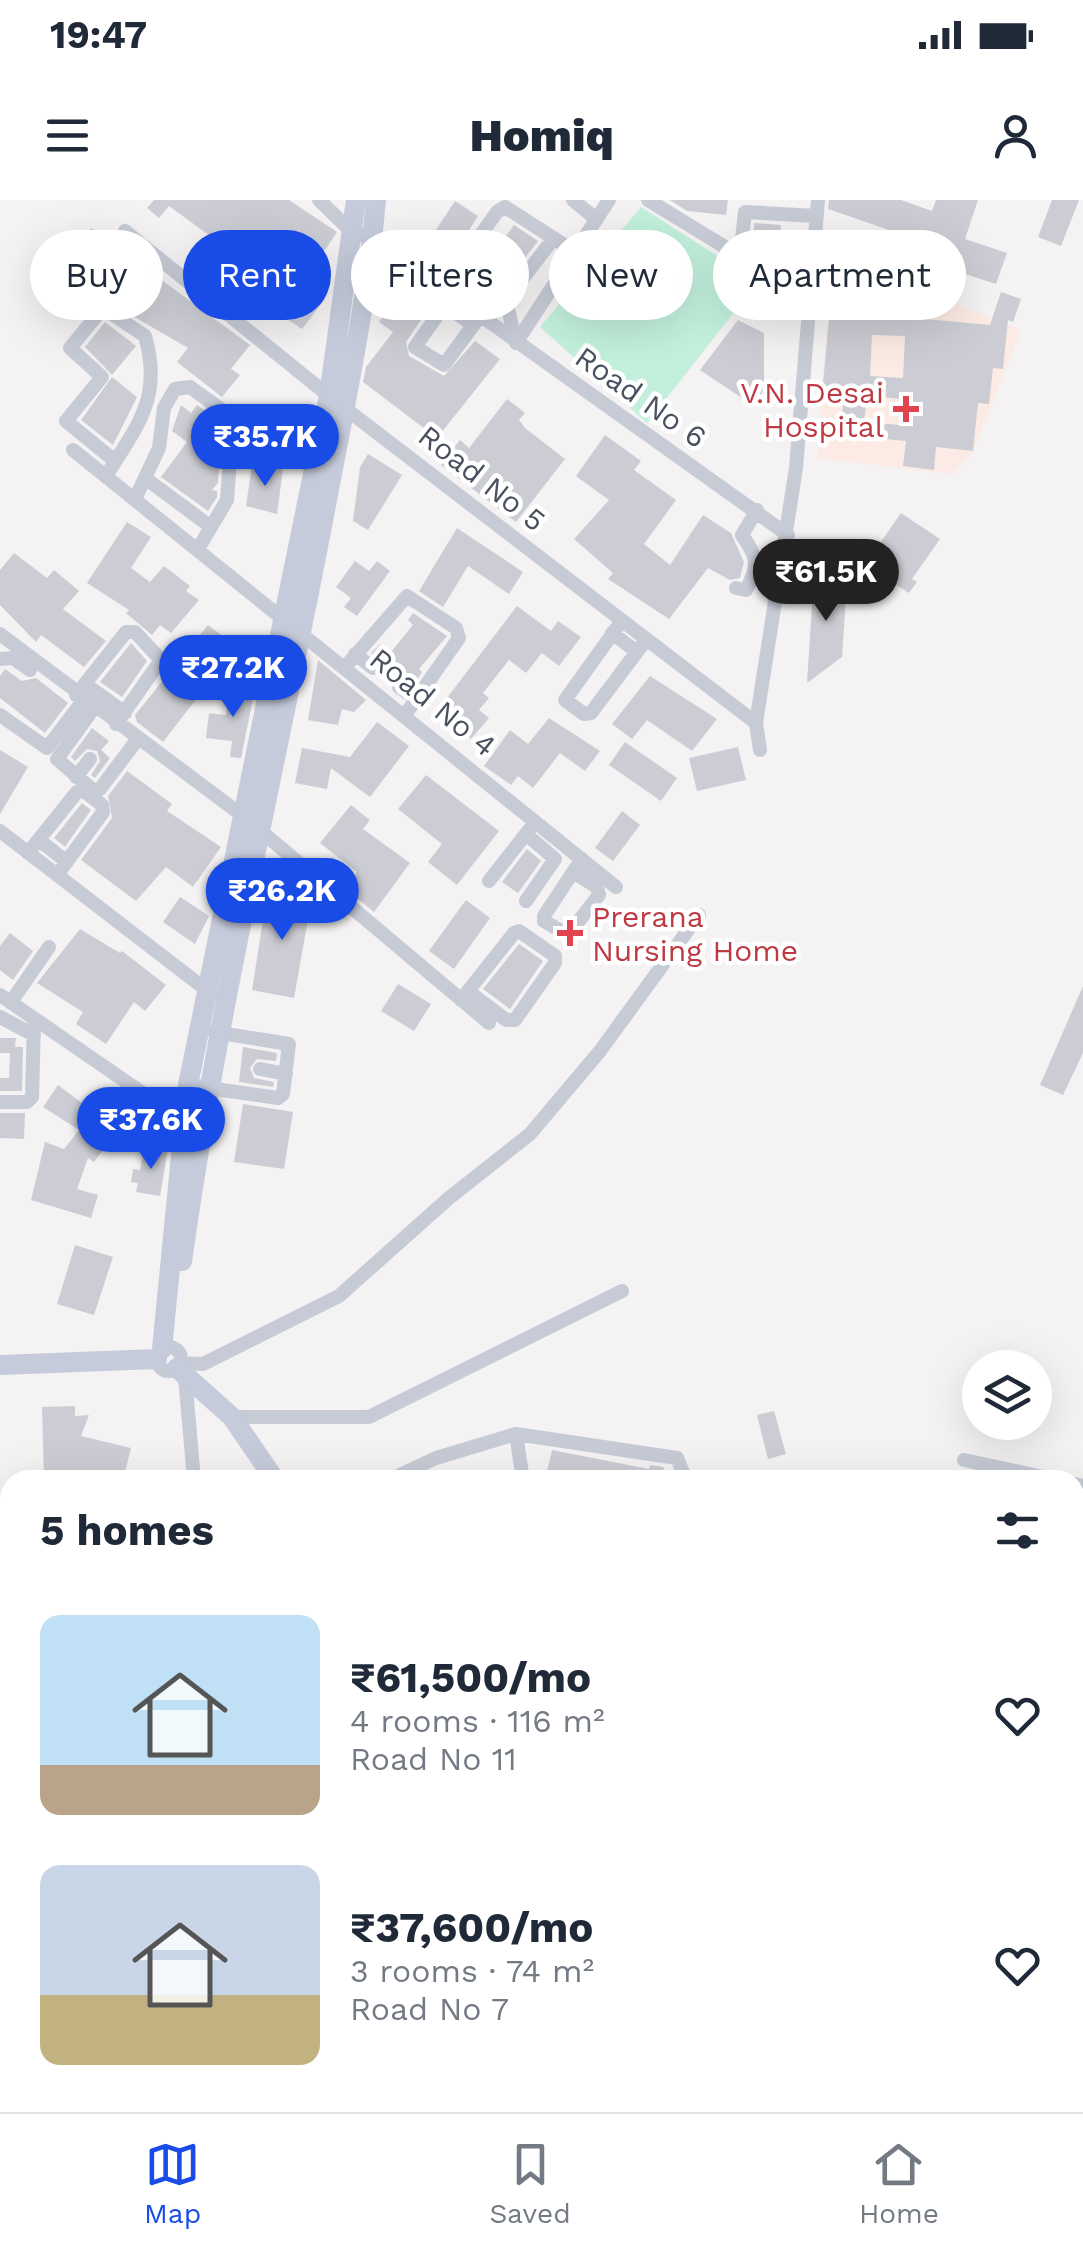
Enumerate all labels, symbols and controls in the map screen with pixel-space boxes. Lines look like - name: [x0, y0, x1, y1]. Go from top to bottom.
- text: 19:47: [50, 13, 147, 57]
- icon: menu: [40, 108, 95, 163]
- icon: person: [988, 108, 1043, 163]
- text: Homiq: [469, 109, 614, 162]
- chip: Buy: [30, 230, 163, 320]
- chip: Rent: [183, 230, 331, 320]
- chip: Filters: [351, 230, 529, 320]
- chip: New: [549, 230, 693, 320]
- chip: Apartment: [713, 230, 966, 320]
- street label: Road No 6: [569, 339, 713, 455]
- place label: V.N. Desai Hospital: [740, 375, 884, 444]
- marker: V.N. Desai Hospital: [893, 396, 919, 422]
- pin: ₹35.7K: [184, 404, 346, 489]
- text: ₹35.7K: [213, 417, 317, 455]
- street label: Road No 5: [412, 418, 552, 538]
- pin: ₹61.5K: [745, 539, 907, 624]
- text: ₹61.5K: [775, 552, 877, 590]
- pin: ₹27.2K: [152, 635, 314, 720]
- street label: Road No 4: [363, 641, 503, 763]
- text: ₹27.2K: [181, 648, 285, 686]
- pin: ₹26.2K: [201, 858, 363, 943]
- text: ₹26.2K: [228, 871, 336, 909]
- place label: Prerana Nursing Home: [592, 899, 798, 968]
- marker: Prerana Nursing Home: [557, 920, 583, 946]
- pin: ₹37.6K: [70, 1087, 232, 1172]
- text: ₹37.6K: [99, 1100, 203, 1138]
- map controls: [962, 1350, 1052, 1440]
- button: layers: [962, 1350, 1052, 1440]
- icon: filters: [990, 1503, 1045, 1558]
- text: 5 homes: [40, 1506, 214, 1555]
- text: ₹61,500/mo: [350, 1653, 591, 1702]
- icon: home: [120, 1655, 240, 1775]
- icon: heart: [990, 1688, 1045, 1743]
- text: 4 rooms · 116 m²: [350, 1702, 605, 1740]
- text: Road No 11: [350, 1740, 517, 1778]
- text: ₹37,600/mo: [350, 1903, 593, 1952]
- icon: home: [120, 1905, 240, 2025]
- icon: heart: [990, 1938, 1045, 1993]
- text: 3 rooms · 74 m²: [350, 1952, 594, 1990]
- text: Road No 7: [350, 1990, 509, 2028]
- tab: Map: [144, 2137, 201, 2230]
- tab: Saved: [489, 2137, 571, 2230]
- tab: Home: [859, 2137, 939, 2230]

